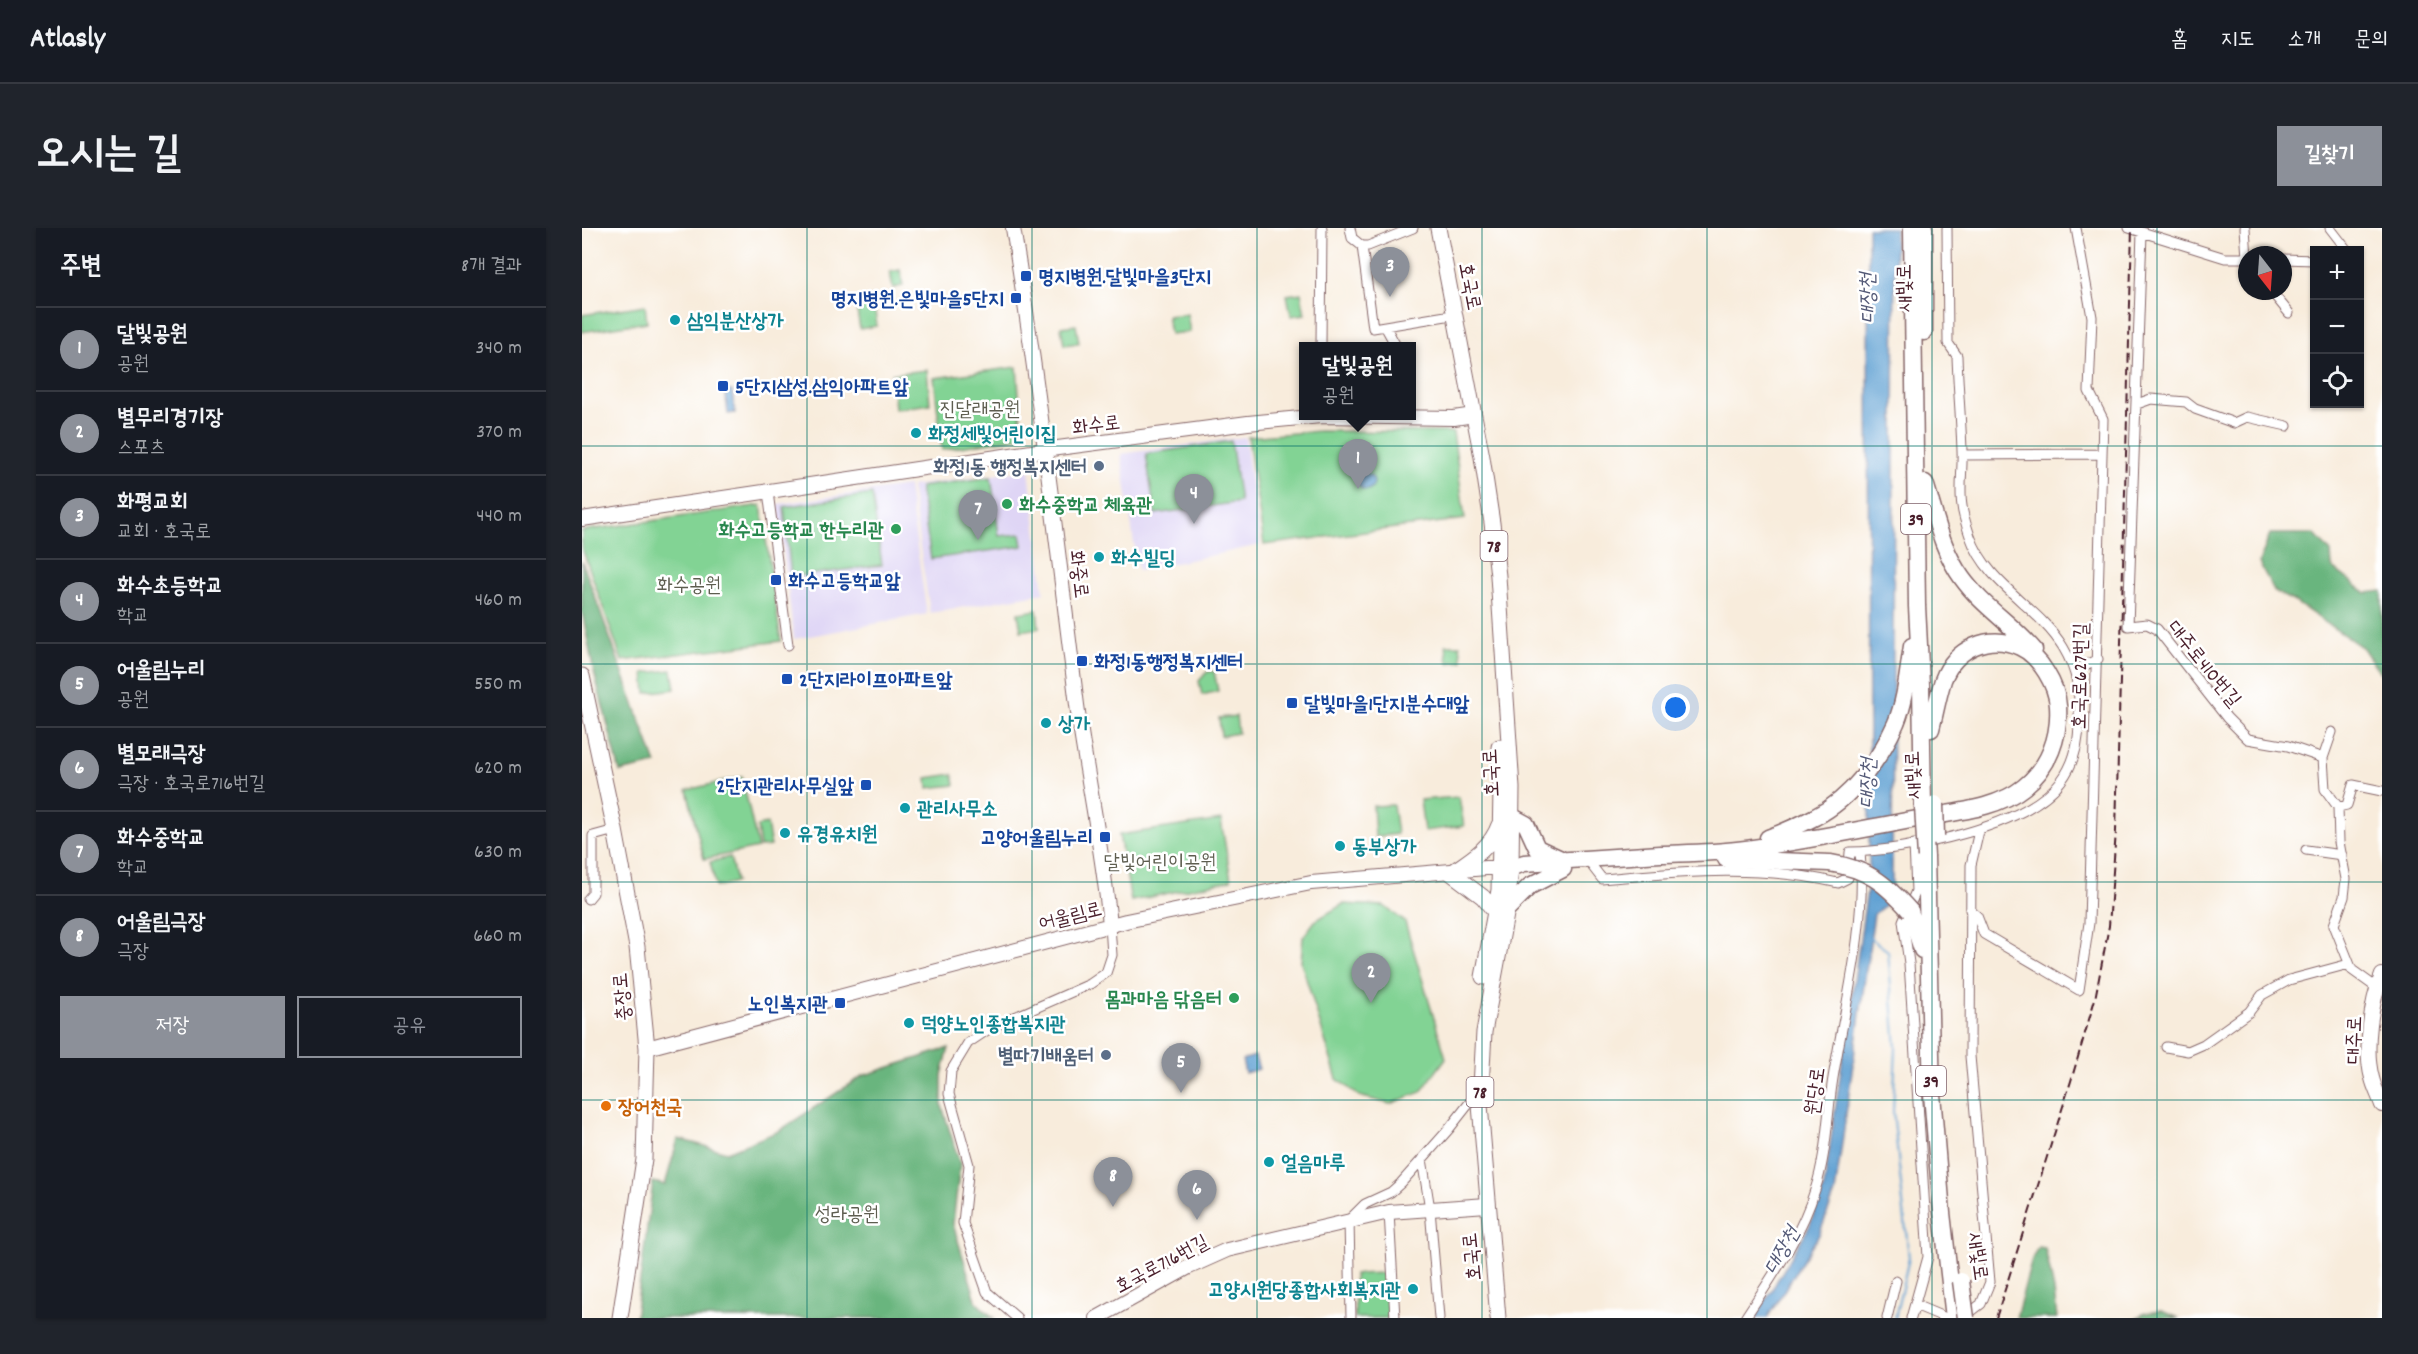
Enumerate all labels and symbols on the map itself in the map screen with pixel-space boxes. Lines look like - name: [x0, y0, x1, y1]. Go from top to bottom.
- north arrow: [2238, 246, 2292, 300]
- pin: 3: [1370, 248, 1410, 297]
- street label: 호국로: [1450, 260, 1486, 313]
- street label: 새빛로: [1892, 264, 1920, 312]
- place label: 명지병원.달빛마을3단지: [1038, 265, 1211, 293]
- marker: 명지병원.달빛마을3단지: [1019, 269, 1033, 283]
- water label: 대장천: [1855, 270, 1885, 324]
- place label: 명지병원.은빛마을5단지: [830, 287, 1004, 315]
- marker: 명지병원.은빛마을5단지: [1009, 291, 1023, 305]
- place label: 삼익분산상가: [687, 309, 784, 337]
- marker: 삼익분산상가: [668, 313, 682, 327]
- place label: 5단지삼성.삼익아파트앞: [735, 375, 909, 403]
- marker: 5단지삼성.삼익아파트앞: [716, 379, 730, 393]
- park label: 진달래공원: [940, 397, 1020, 425]
- street label: 화수로: [1071, 410, 1122, 444]
- place label: 화정세빛어린이집: [928, 422, 1057, 450]
- marker: 화정세빛어린이집: [909, 426, 923, 440]
- pin: 1: [1338, 440, 1378, 489]
- place label: 화정1동 행정복지센터: [933, 455, 1087, 483]
- marker: 화정1동 행정복지센터: [1092, 459, 1106, 473]
- pin: 4: [1174, 474, 1214, 524]
- pin: 7: [958, 490, 998, 540]
- place label: 화수중학교 체육관: [1019, 493, 1152, 521]
- marker: 화수중학교 체육관: [1000, 497, 1014, 511]
- road number: 39: [1901, 504, 1931, 534]
- place label: 화수고등학교 한누리관: [718, 518, 884, 546]
- marker: 화수고등학교 한누리관: [889, 522, 903, 536]
- road number: 78: [1480, 531, 1508, 561]
- place label: 화수빌딩: [1111, 546, 1175, 574]
- street label: 화중로: [1060, 549, 1094, 600]
- marker: 화수빌딩: [1092, 550, 1106, 564]
- place label: 화수고등학교앞: [788, 569, 901, 597]
- park label: 화수공원: [657, 573, 721, 601]
- marker: 화수고등학교앞: [769, 573, 783, 587]
- street label: 대주로410번길: [2159, 616, 2246, 714]
- street label: 호국로627번길: [2067, 622, 2097, 730]
- place label: 화정1동행정복지센터: [1094, 650, 1243, 678]
- marker: 화정1동행정복지센터: [1075, 654, 1089, 668]
- place label: 2단지라이프아파트앞: [799, 668, 953, 696]
- marker: 2단지라이프아파트앞: [780, 672, 794, 686]
- place label: 달빛마을1단지분수대앞: [1304, 692, 1469, 720]
- your location: [1661, 693, 1690, 722]
- marker: 달빛마을1단지분수대앞: [1285, 696, 1299, 710]
- place label: 상가: [1058, 712, 1091, 740]
- marker: 상가: [1039, 716, 1053, 730]
- street label: 호국로: [1478, 748, 1508, 798]
- street label: 새빛로: [1900, 750, 1930, 800]
- water label: 대장천: [1854, 755, 1886, 809]
- place label: 2단지관리사무실앞: [717, 774, 854, 802]
- marker: 2단지관리사무실앞: [859, 778, 873, 792]
- place label: 관리사무소: [917, 797, 997, 825]
- marker: 관리사무소: [898, 801, 912, 815]
- place label: 유경유치원: [797, 822, 877, 850]
- marker: 유경유치원: [778, 826, 792, 840]
- place label: 고양어울림누리: [980, 826, 1093, 854]
- marker: 고양어울림누리: [1098, 830, 1112, 844]
- place label: 동부상가: [1352, 835, 1417, 863]
- marker: 동부상가: [1333, 839, 1347, 853]
- park label: 달빛어린이공원: [1104, 850, 1216, 878]
- street label: 어울림로: [1036, 897, 1105, 939]
- pin: 2: [1352, 954, 1390, 1003]
- street label: 충장로: [608, 971, 640, 1022]
- place label: 몸과마음 닦음터: [1105, 987, 1222, 1015]
- marker: 몸과마음 닦음터: [1227, 991, 1241, 1005]
- place label: 노인복지관: [748, 992, 828, 1020]
- marker: 노인복지관: [833, 996, 847, 1010]
- place label: 덕양노인종합복지관: [921, 1012, 1066, 1040]
- street label: 대주로: [2341, 1015, 2371, 1065]
- marker: 덕양노인종합복지관: [902, 1016, 916, 1030]
- place label: 별따기배움터: [997, 1044, 1094, 1072]
- pin: 5: [1162, 1044, 1200, 1093]
- marker: 별따기배움터: [1099, 1048, 1113, 1062]
- street label: 원당로: [1800, 1066, 1834, 1117]
- road number: 39: [1916, 1066, 1946, 1096]
- road number: 78: [1466, 1077, 1494, 1107]
- place label: 장어천국: [618, 1095, 682, 1123]
- marker: 장어천국: [599, 1099, 613, 1113]
- place label: 얼음마루: [1281, 1151, 1345, 1179]
- marker: 얼음마루: [1262, 1155, 1276, 1169]
- pin: 8: [1094, 1158, 1132, 1207]
- pin: 6: [1178, 1170, 1216, 1220]
- park label: 성라공원: [815, 1202, 879, 1230]
- water label: 대장천: [1758, 1220, 1810, 1281]
- street label: 호국로716번길: [1111, 1229, 1214, 1302]
- street label: 호국로: [1458, 1231, 1490, 1282]
- street label: 새빛로: [1959, 1231, 1993, 1282]
- place label: 고양시원당종합사회복지관: [1208, 1278, 1401, 1306]
- marker: 고양시원당종합사회복지관: [1406, 1282, 1420, 1296]

